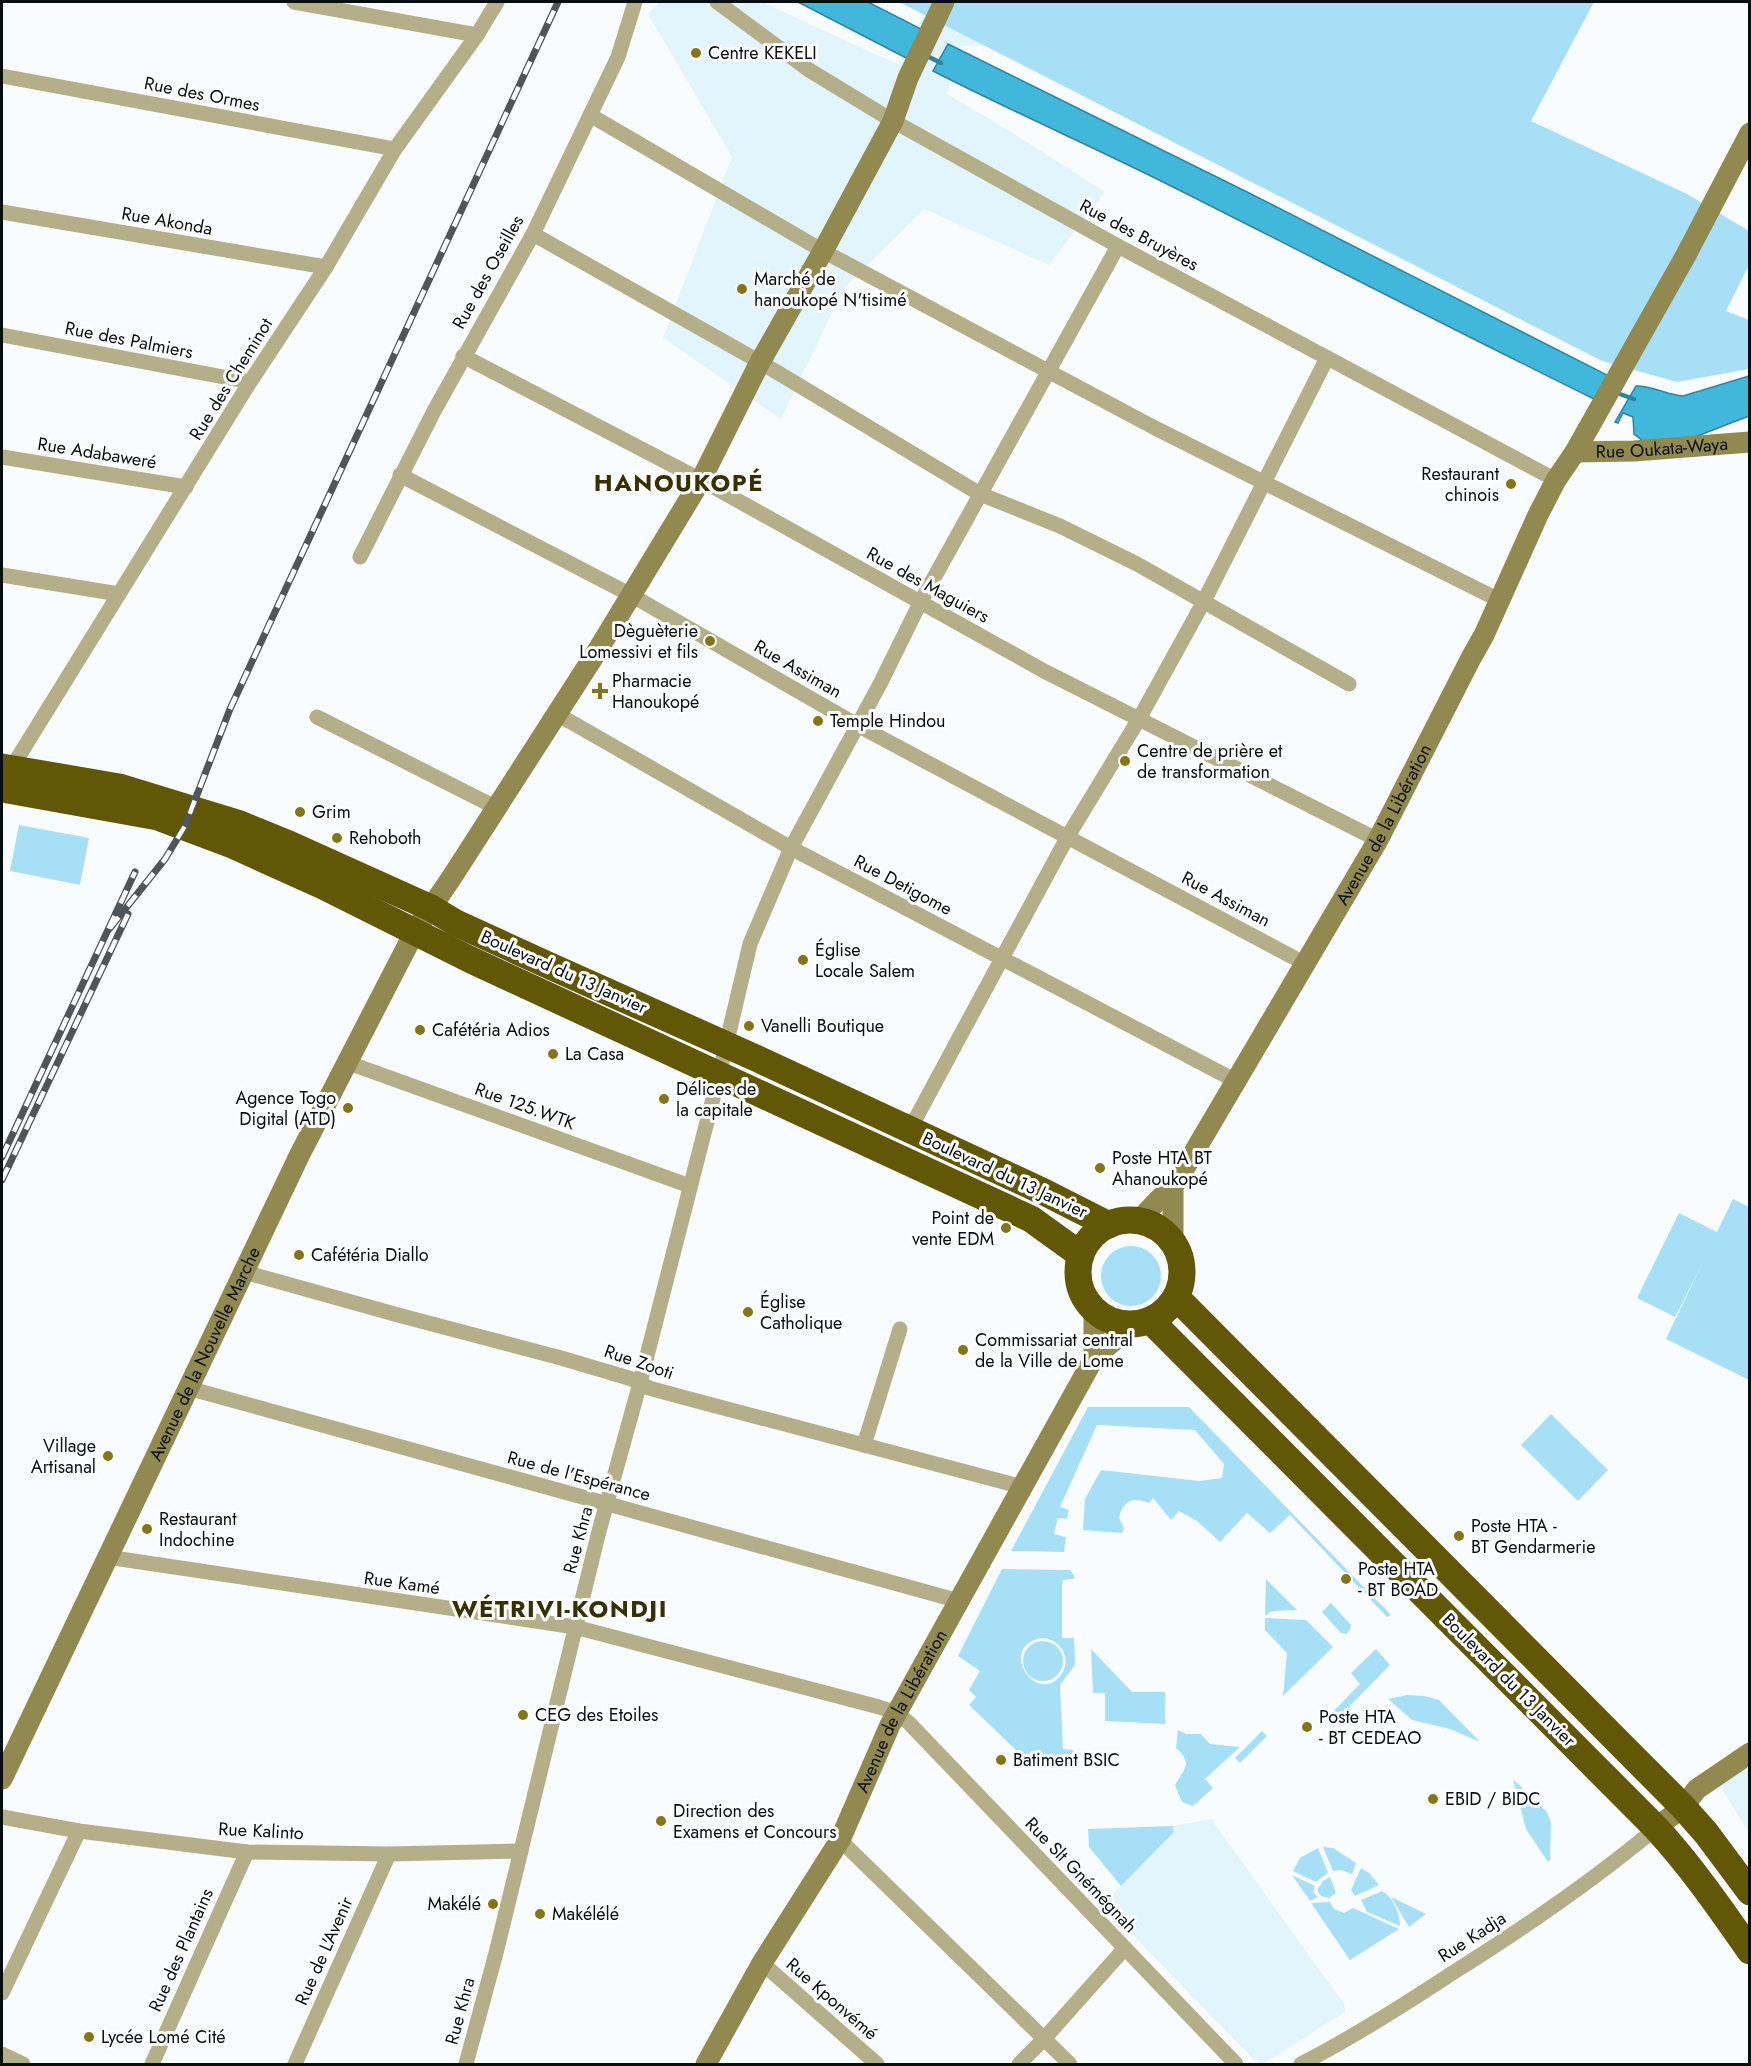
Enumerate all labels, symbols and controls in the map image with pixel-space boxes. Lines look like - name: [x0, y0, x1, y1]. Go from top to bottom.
- place label: Centre KEKELI: [708, 40, 817, 66]
- marker: Centre KEKELI: [689, 46, 703, 60]
- street label: Rue des Ormes: [142, 70, 262, 118]
- street label: Rue des Bruyères: [1075, 193, 1203, 277]
- street label: Rue Akonda: [119, 200, 215, 242]
- street label: Rue des Oseilles: [446, 210, 530, 334]
- place label: Marché de hanoukopé N'tisimé: [754, 266, 907, 313]
- marker: Marché de hanoukopé N'tisimé: [735, 282, 749, 296]
- street label: Rue des Cheminot: [183, 312, 279, 445]
- street label: Rue des Palmiers: [63, 315, 195, 365]
- street label: Rue Adabaweré: [36, 431, 158, 475]
- street label: Rue Oukata-Waya: [1596, 431, 1729, 465]
- place label: Restaurant chinois: [1421, 461, 1500, 508]
- district label: HANOUKOPÉ: [594, 465, 764, 500]
- marker: Restaurant chinois: [1504, 477, 1518, 491]
- street label: Rue des Maguiers: [862, 540, 994, 630]
- place label: Dèguèterie Lomessivi et fils: [579, 618, 698, 665]
- street label: Rue Assiman: [749, 633, 847, 705]
- marker: Dèguèterie Lomessivi et fils: [703, 634, 717, 648]
- place label: Pharmacie Hanoukopé: [612, 668, 699, 715]
- marker: Pharmacie Hanoukopé: [593, 684, 607, 698]
- place label: Temple Hindou: [830, 708, 946, 734]
- marker: Temple Hindou: [811, 714, 825, 728]
- place label: Centre de prière et de transformation: [1137, 738, 1283, 785]
- street label: Avenue de la Libération: [1329, 739, 1438, 910]
- marker: Centre de prière et de transformation: [1118, 754, 1132, 768]
- place label: Grim: [312, 799, 351, 825]
- marker: Grim: [293, 805, 307, 819]
- place label: Rehoboth: [349, 825, 422, 851]
- marker: Rehoboth: [330, 831, 344, 845]
- street label: Rue Detigome: [849, 848, 957, 922]
- street label: Rue Assiman: [1177, 865, 1275, 933]
- street label: Boulevard du 13 Janvier: [477, 924, 652, 1021]
- place label: Église Locale Salem: [815, 937, 915, 984]
- marker: Église Locale Salem: [796, 953, 810, 967]
- place label: Vanelli Boutique: [761, 1013, 884, 1039]
- place label: Cafétéria Adios: [432, 1017, 550, 1043]
- marker: Vanelli Boutique: [742, 1019, 756, 1033]
- marker: Cafétéria Adios: [413, 1023, 427, 1037]
- place label: La Casa: [565, 1041, 624, 1067]
- marker: La Casa: [546, 1047, 560, 1061]
- street label: Rue 125.WTK: [471, 1076, 580, 1136]
- place label: Délices de la capitale: [676, 1076, 756, 1123]
- place label: Agence Togo Digital (ATD): [235, 1085, 336, 1132]
- marker: Délices de la capitale: [657, 1092, 671, 1106]
- marker: Agence Togo Digital (ATD): [341, 1101, 355, 1115]
- street label: Boulevard du 13 Janvier: [918, 1125, 1093, 1225]
- place label: Poste HTA BT Ahanoukopé: [1112, 1145, 1213, 1192]
- marker: Poste HTA BT Ahanoukopé: [1093, 1161, 1107, 1175]
- place label: Point de vente EDM: [912, 1205, 994, 1252]
- marker: Point de vente EDM: [999, 1221, 1013, 1235]
- street label: Avenue de la Nouvelle Marche: [143, 1242, 267, 1465]
- place label: Cafétéria Diallo: [311, 1242, 429, 1268]
- marker: Cafétéria Diallo: [292, 1248, 306, 1262]
- place label: Église Catholique: [760, 1289, 842, 1336]
- marker: Église Catholique: [741, 1305, 755, 1319]
- place label: Commissariat central de la Ville de Lome: [975, 1327, 1133, 1374]
- street label: Rue Zooti: [601, 1338, 677, 1386]
- marker: Commissariat central de la Ville de Lome: [956, 1343, 970, 1357]
- place label: Village Artisanal: [31, 1433, 96, 1480]
- street label: Rue de l'Espérance: [505, 1444, 653, 1508]
- marker: Village Artisanal: [101, 1449, 115, 1463]
- street label: Rue Khra: [557, 1503, 599, 1577]
- place label: Restaurant Indochine: [159, 1506, 237, 1553]
- place label: Poste HTA - BT Gendarmerie: [1471, 1513, 1595, 1560]
- marker: Restaurant Indochine: [140, 1522, 154, 1536]
- marker: Poste HTA - BT Gendarmerie: [1452, 1529, 1466, 1543]
- place label: Poste HTA - BT BOAD: [1358, 1556, 1438, 1603]
- street label: Rue Kamé: [362, 1565, 442, 1601]
- marker: Poste HTA - BT BOAD: [1339, 1572, 1353, 1586]
- district label: WÉTRIVI-KONDJI: [452, 1591, 668, 1626]
- street label: Boulevard du 13 Janvier: [1436, 1607, 1582, 1753]
- street label: Avenue de la Libération: [849, 1625, 954, 1797]
- place label: CEG des Etoiles: [535, 1702, 658, 1728]
- place label: Poste HTA - BT CEDEAO: [1319, 1704, 1421, 1751]
- marker: CEG des Etoiles: [516, 1708, 530, 1722]
- marker: Poste HTA - BT CEDEAO: [1300, 1720, 1314, 1734]
- place label: Batiment BSIC: [1013, 1747, 1120, 1773]
- marker: Batiment BSIC: [994, 1753, 1008, 1767]
- place label: EBID / BIDC: [1445, 1786, 1541, 1812]
- marker: EBID / BIDC: [1426, 1792, 1440, 1806]
- place label: Direction des Examens et Concours: [673, 1798, 836, 1845]
- street label: Rue Slt Gnémégnah: [1019, 1811, 1143, 1939]
- marker: Direction des Examens et Concours: [654, 1814, 668, 1828]
- street label: Rue Kalinto: [218, 1816, 305, 1846]
- street label: Rue des Plantains: [142, 1884, 220, 2016]
- place label: Makélé: [427, 1891, 481, 1917]
- street label: Rue de L'Avenir: [288, 1892, 360, 2009]
- marker: Makélé: [486, 1897, 500, 1911]
- place label: Makélélé: [552, 1901, 619, 1927]
- street label: Rue Kadja: [1433, 1905, 1511, 1969]
- marker: Makélélé: [533, 1907, 547, 1921]
- street label: Rue Kponvémé: [780, 1952, 884, 2046]
- street label: Rue Khra: [439, 1974, 481, 2048]
- place label: Lycée Lomé Cité: [101, 2024, 226, 2050]
- marker: Lycée Lomé Cité: [82, 2030, 96, 2044]

